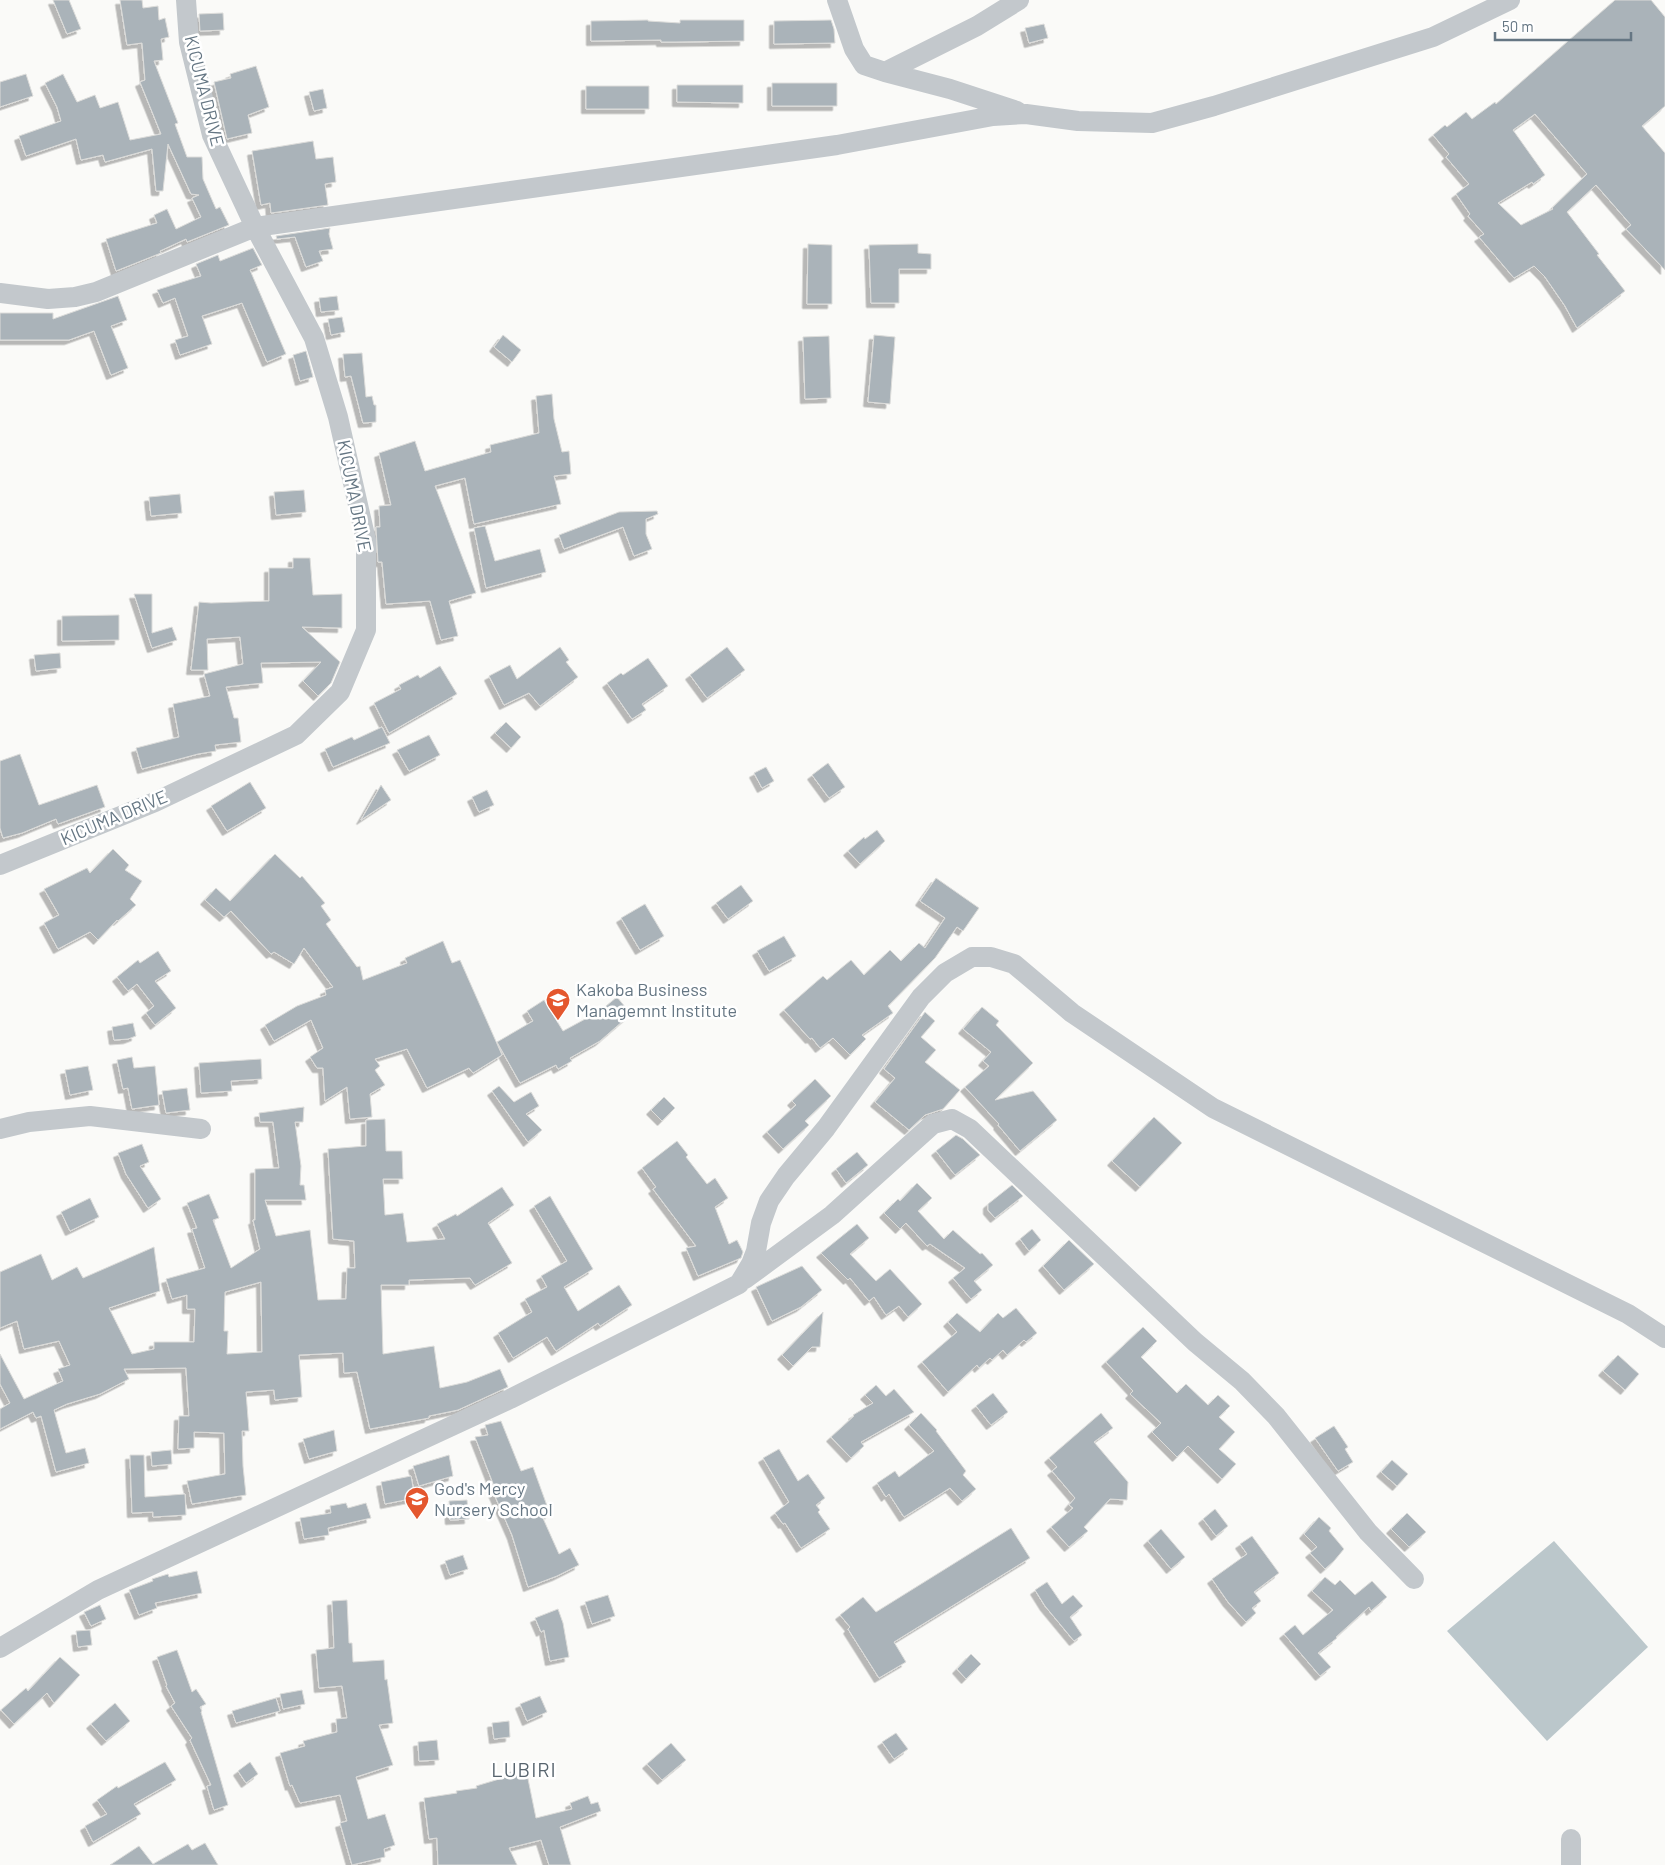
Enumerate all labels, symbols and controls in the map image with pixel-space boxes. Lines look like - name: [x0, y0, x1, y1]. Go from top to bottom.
- scale bar: [1495, 10, 1631, 42]
- text: 50 m: [1502, 17, 1534, 35]
- street label: KICUMA DRIVE: [181, 33, 229, 149]
- street label: KICUMA DRIVE: [333, 438, 377, 554]
- street label: KICUMA DRIVE: [57, 785, 170, 849]
- place label: Kakoba Business Managemnt Institute: [576, 978, 737, 1021]
- school or university icon: Kakoba Business Managemnt Institute: [545, 987, 571, 1021]
- place label: God's Mercy Nursery School: [434, 1477, 553, 1520]
- school or university icon: God's Mercy Nursery School: [404, 1486, 430, 1520]
- district label: LUBIRI: [491, 1757, 557, 1781]

